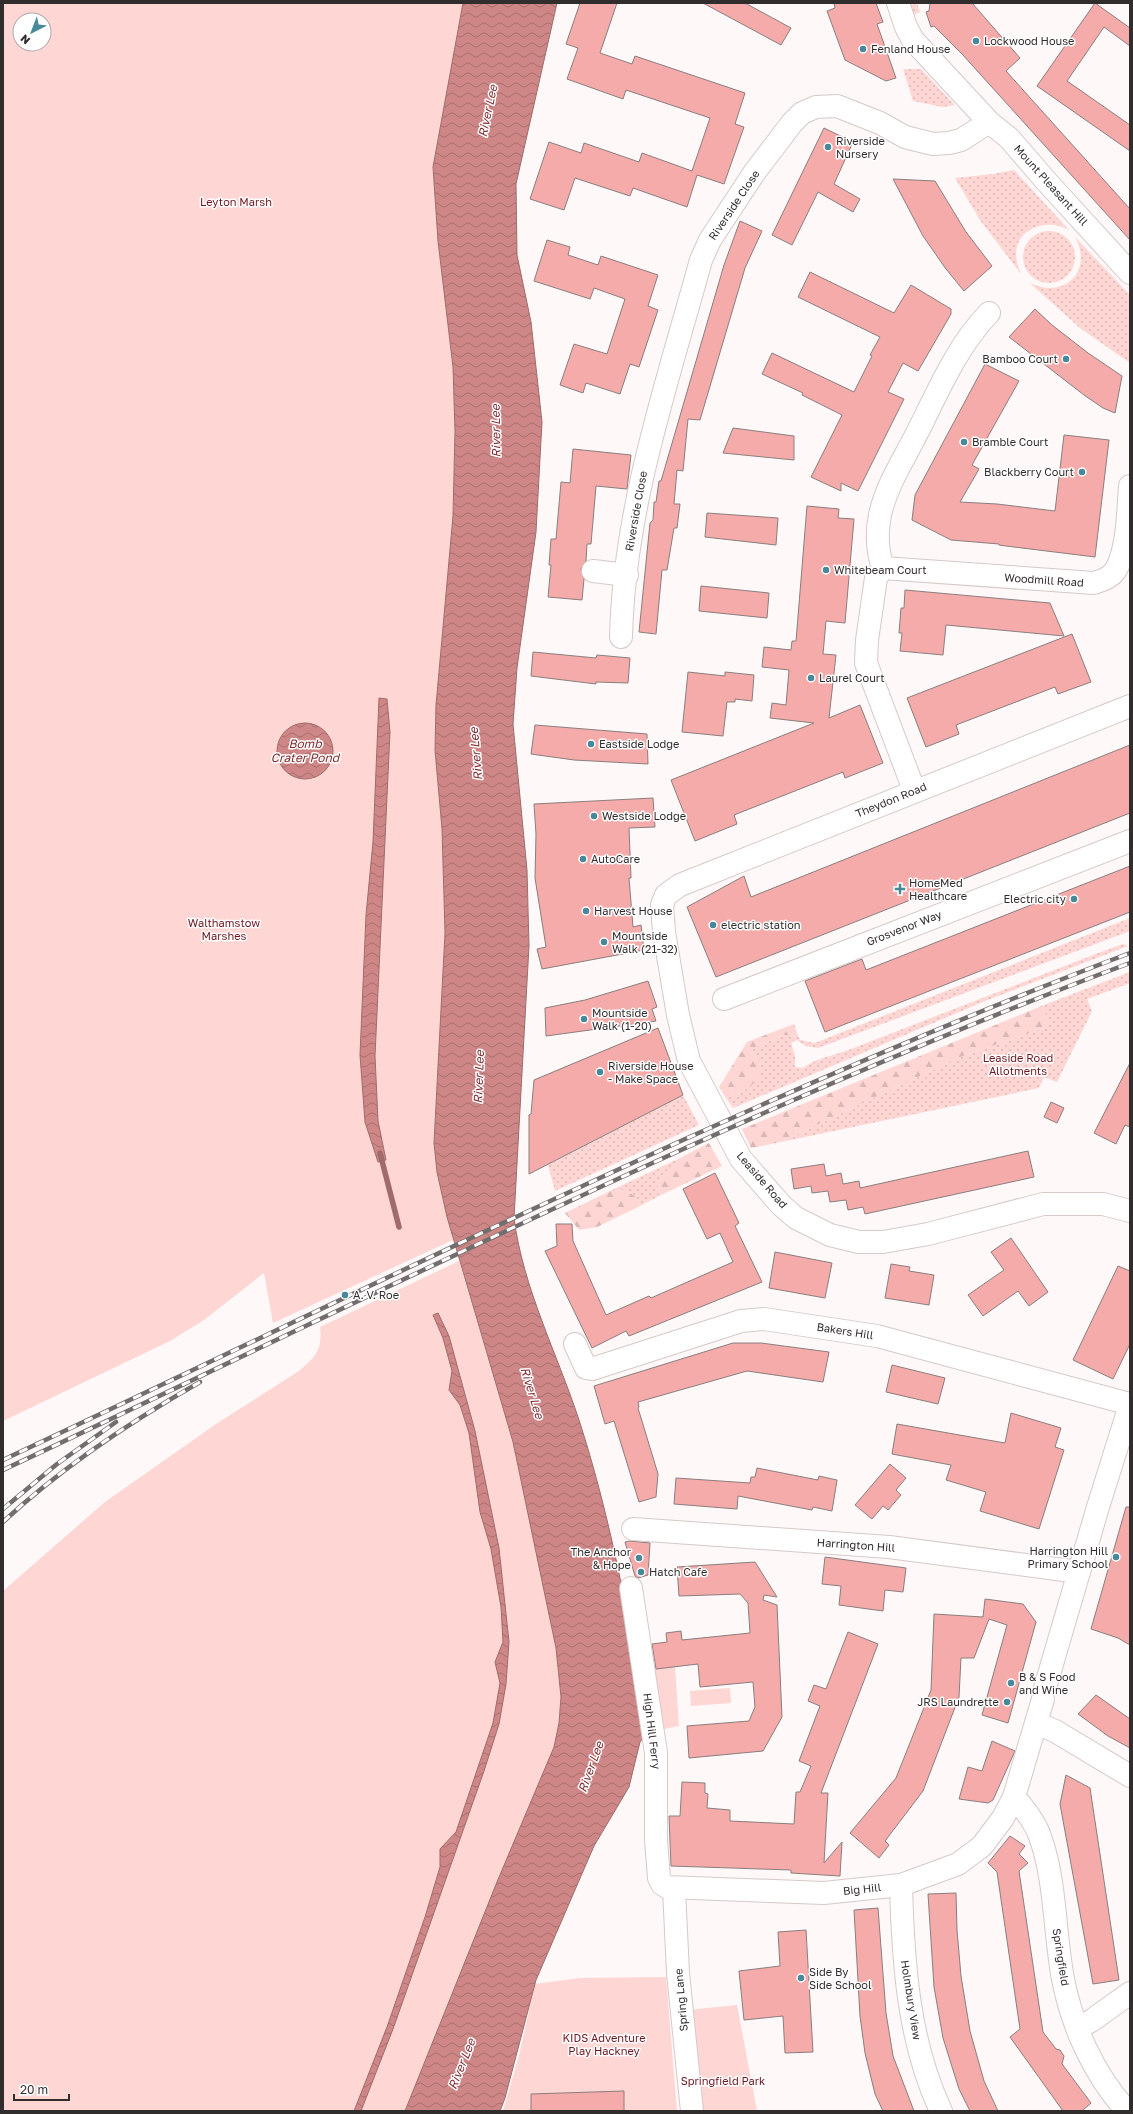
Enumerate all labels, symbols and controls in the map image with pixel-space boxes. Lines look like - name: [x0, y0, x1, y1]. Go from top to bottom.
- north arrow: [12, 12, 52, 52]
- text: N: [18, 32, 32, 47]
- place label: Lockwood House: [984, 34, 1074, 47]
- marker: Lockwood House: [971, 36, 981, 46]
- place label: Fenland House: [871, 42, 950, 55]
- marker: Fenland House: [858, 44, 868, 54]
- water label: River Lee: [475, 82, 501, 138]
- place label: Riverside Nursery: [836, 134, 885, 160]
- marker: Riverside Nursery: [823, 142, 833, 152]
- street label: Mount Pleasant Hill: [1012, 142, 1091, 228]
- street label: Riverside Close: [705, 167, 762, 242]
- park label: Leyton Marsh: [200, 195, 272, 208]
- place label: Bamboo Court: [982, 352, 1058, 365]
- marker: Bamboo Court: [1061, 354, 1071, 364]
- water label: River Lee: [488, 403, 503, 458]
- place label: Bramble Court: [972, 435, 1048, 448]
- marker: Bramble Court: [959, 437, 969, 447]
- place label: Blackberry Court: [984, 465, 1074, 478]
- marker: Blackberry Court: [1077, 467, 1087, 477]
- street label: Riverside Close: [622, 470, 649, 552]
- place label: Whitebeam Court: [834, 563, 927, 576]
- marker: Whitebeam Court: [821, 565, 831, 575]
- street label: Woodmill Road: [1004, 570, 1084, 589]
- place label: Laurel Court: [819, 671, 885, 684]
- marker: Laurel Court: [806, 673, 816, 683]
- water label: River Lee: [466, 726, 485, 781]
- water label: Bomb Crater Pond: [271, 736, 341, 765]
- place label: Eastside Lodge: [599, 737, 679, 750]
- marker: Eastside Lodge: [586, 739, 596, 749]
- street label: Theydon Road: [853, 779, 928, 820]
- place label: Westside Lodge: [602, 809, 686, 822]
- marker: Westside Lodge: [589, 811, 599, 821]
- place label: AutoCare: [591, 852, 640, 865]
- marker: AutoCare: [578, 854, 588, 864]
- place label: HomeMed Healthcare: [909, 876, 967, 902]
- marker: HomeMed Healthcare: [894, 883, 906, 895]
- place label: Electric city: [1003, 892, 1066, 905]
- marker: Electric city: [1069, 894, 1079, 904]
- place label: Harvest House: [594, 904, 672, 917]
- marker: Harvest House: [581, 906, 591, 916]
- street label: Grosvenor Way: [864, 907, 943, 948]
- park label: Walthamstow Marshes: [188, 916, 260, 942]
- place label: electric station: [721, 918, 801, 931]
- marker: electric station: [708, 920, 718, 930]
- place label: Mountside Walk (21-32): [612, 929, 678, 955]
- marker: Mountside Walk (21-32): [599, 937, 609, 947]
- place label: Mountside Walk (1-20): [592, 1006, 652, 1032]
- marker: Mountside Walk (1-20): [579, 1014, 589, 1024]
- water label: River Lee: [470, 1049, 487, 1104]
- park label: Leaside Road Allotments: [983, 1051, 1053, 1077]
- place label: Riverside House - Make Space: [608, 1059, 694, 1085]
- marker: Riverside House - Make Space: [595, 1067, 605, 1077]
- street label: Leaside Road: [734, 1149, 790, 1210]
- place label: A. V. Roe: [353, 1288, 399, 1301]
- marker: A. V. Roe: [340, 1290, 350, 1300]
- street label: Bakers Hill: [816, 1320, 875, 1341]
- water label: River Lee: [518, 1365, 548, 1421]
- street label: Harrington Hill: [816, 1535, 896, 1554]
- place label: Harrington Hill Primary School: [1028, 1544, 1108, 1570]
- place label: The Anchor & Hope: [571, 1545, 632, 1571]
- marker: Harrington Hill Primary School: [1111, 1552, 1121, 1562]
- marker: The Anchor & Hope: [634, 1553, 644, 1563]
- place label: Hatch Cafe: [649, 1565, 707, 1578]
- marker: Hatch Cafe: [636, 1567, 646, 1577]
- place label: B & S Food and Wine: [1019, 1670, 1075, 1696]
- marker: B & S Food and Wine: [1006, 1678, 1016, 1688]
- street label: High Hill Ferry: [641, 1692, 664, 1770]
- place label: JRS Laundrette: [917, 1695, 999, 1708]
- marker: JRS Laundrette: [1002, 1697, 1012, 1707]
- water label: River Lee: [574, 1738, 607, 1794]
- street label: Big Hill: [842, 1880, 882, 1897]
- street label: Springfield: [1051, 1927, 1072, 1987]
- street label: Holmbury View: [899, 1959, 924, 2041]
- place label: Side By Side School: [809, 1965, 872, 1991]
- street label: Spring Lane: [671, 1968, 690, 2032]
- marker: Side By Side School: [796, 1973, 806, 1983]
- park label: KIDS Adventure Play Hackney: [562, 2031, 646, 2057]
- water label: River Lee: [445, 2035, 479, 2091]
- park label: Springfield Park: [681, 2074, 765, 2087]
- scale bar: [14, 2076, 69, 2102]
- text: 20 m: [20, 2082, 48, 2097]

